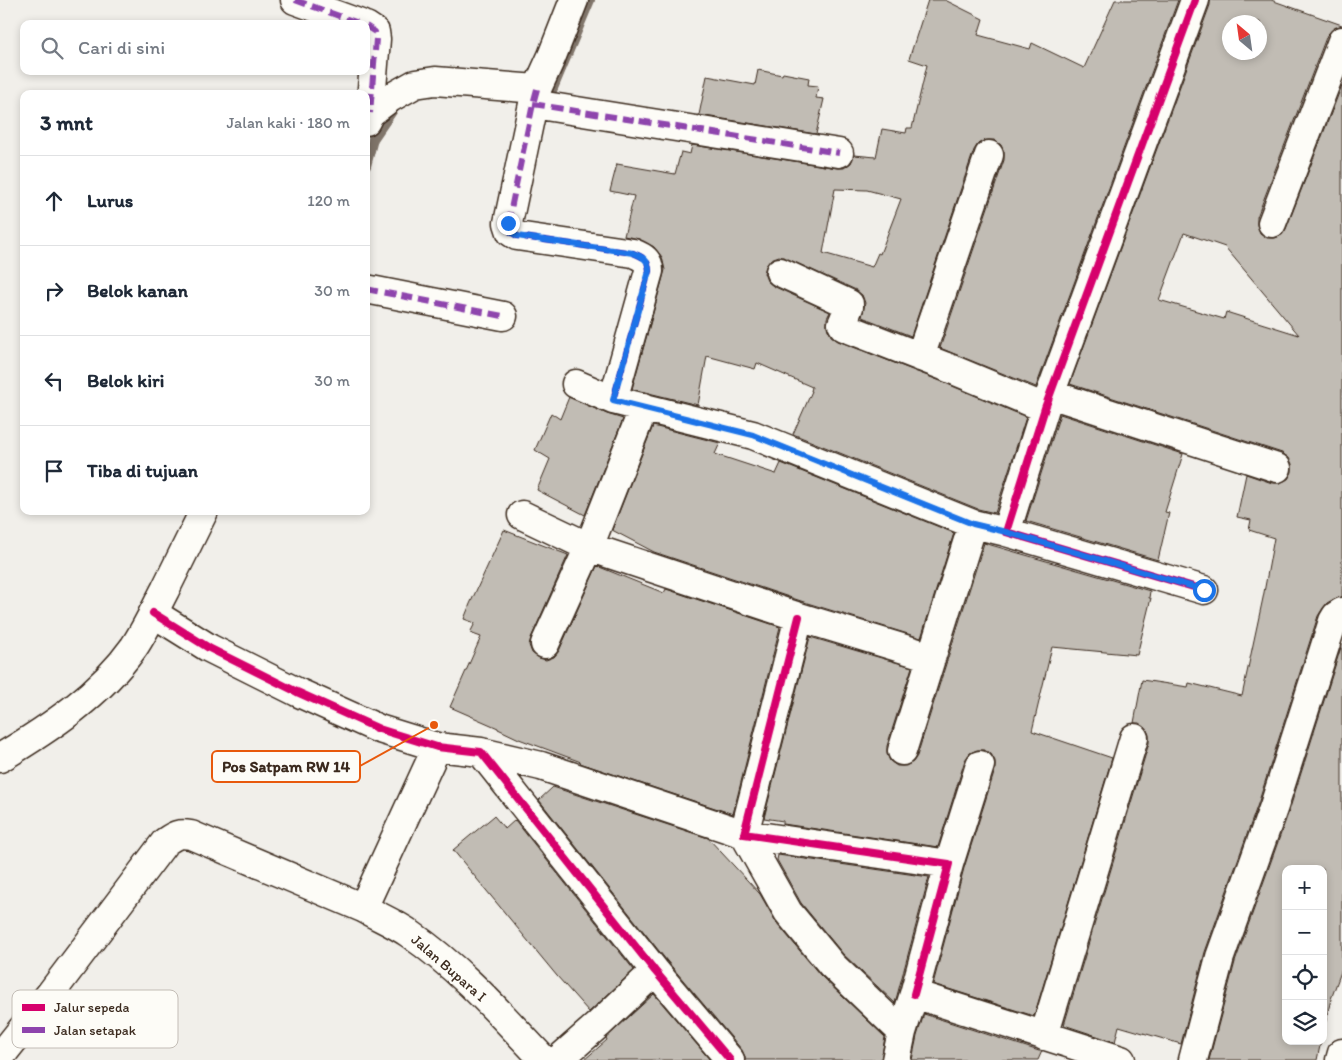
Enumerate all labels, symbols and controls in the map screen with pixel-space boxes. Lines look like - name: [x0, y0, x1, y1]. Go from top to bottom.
- north arrow: [1222, 15, 1267, 60]
- search box: [20, 20, 370, 75]
- icon: search: [38, 34, 66, 62]
- text: Cari di sini: [78, 36, 165, 59]
- text: 3 mnt: [40, 110, 93, 135]
- text: Jalan kaki · 180 m: [227, 113, 350, 132]
- icon: ahead: [40, 187, 68, 215]
- text: Lurus: [87, 189, 133, 212]
- text: 120 m: [307, 191, 350, 210]
- route end: [497, 212, 520, 235]
- icon: right: [40, 277, 68, 305]
- text: Belok kanan: [87, 279, 188, 302]
- text: 30 m: [314, 281, 350, 300]
- icon: left: [40, 367, 68, 395]
- text: Belok kiri: [87, 369, 164, 392]
- text: 30 m: [314, 371, 350, 390]
- icon: arrive: [40, 457, 68, 485]
- text: Tiba di tujuan: [87, 459, 198, 482]
- route start: [1193, 579, 1216, 602]
- callout: Pos Satpam RW 14: [212, 751, 360, 782]
- text: Pos Satpam RW 14: [222, 757, 350, 777]
- map controls: [1282, 865, 1327, 1045]
- button: +: [1282, 865, 1327, 910]
- button: −: [1282, 910, 1327, 955]
- street label: Jalan Bupara I: [408, 930, 490, 1006]
- button: locate: [1282, 955, 1327, 1000]
- legend: [12, 990, 178, 1048]
- text: Jalur sepeda: [54, 999, 129, 1016]
- button: layers: [1282, 1000, 1327, 1045]
- text: Jalan setapak: [54, 1022, 137, 1039]

